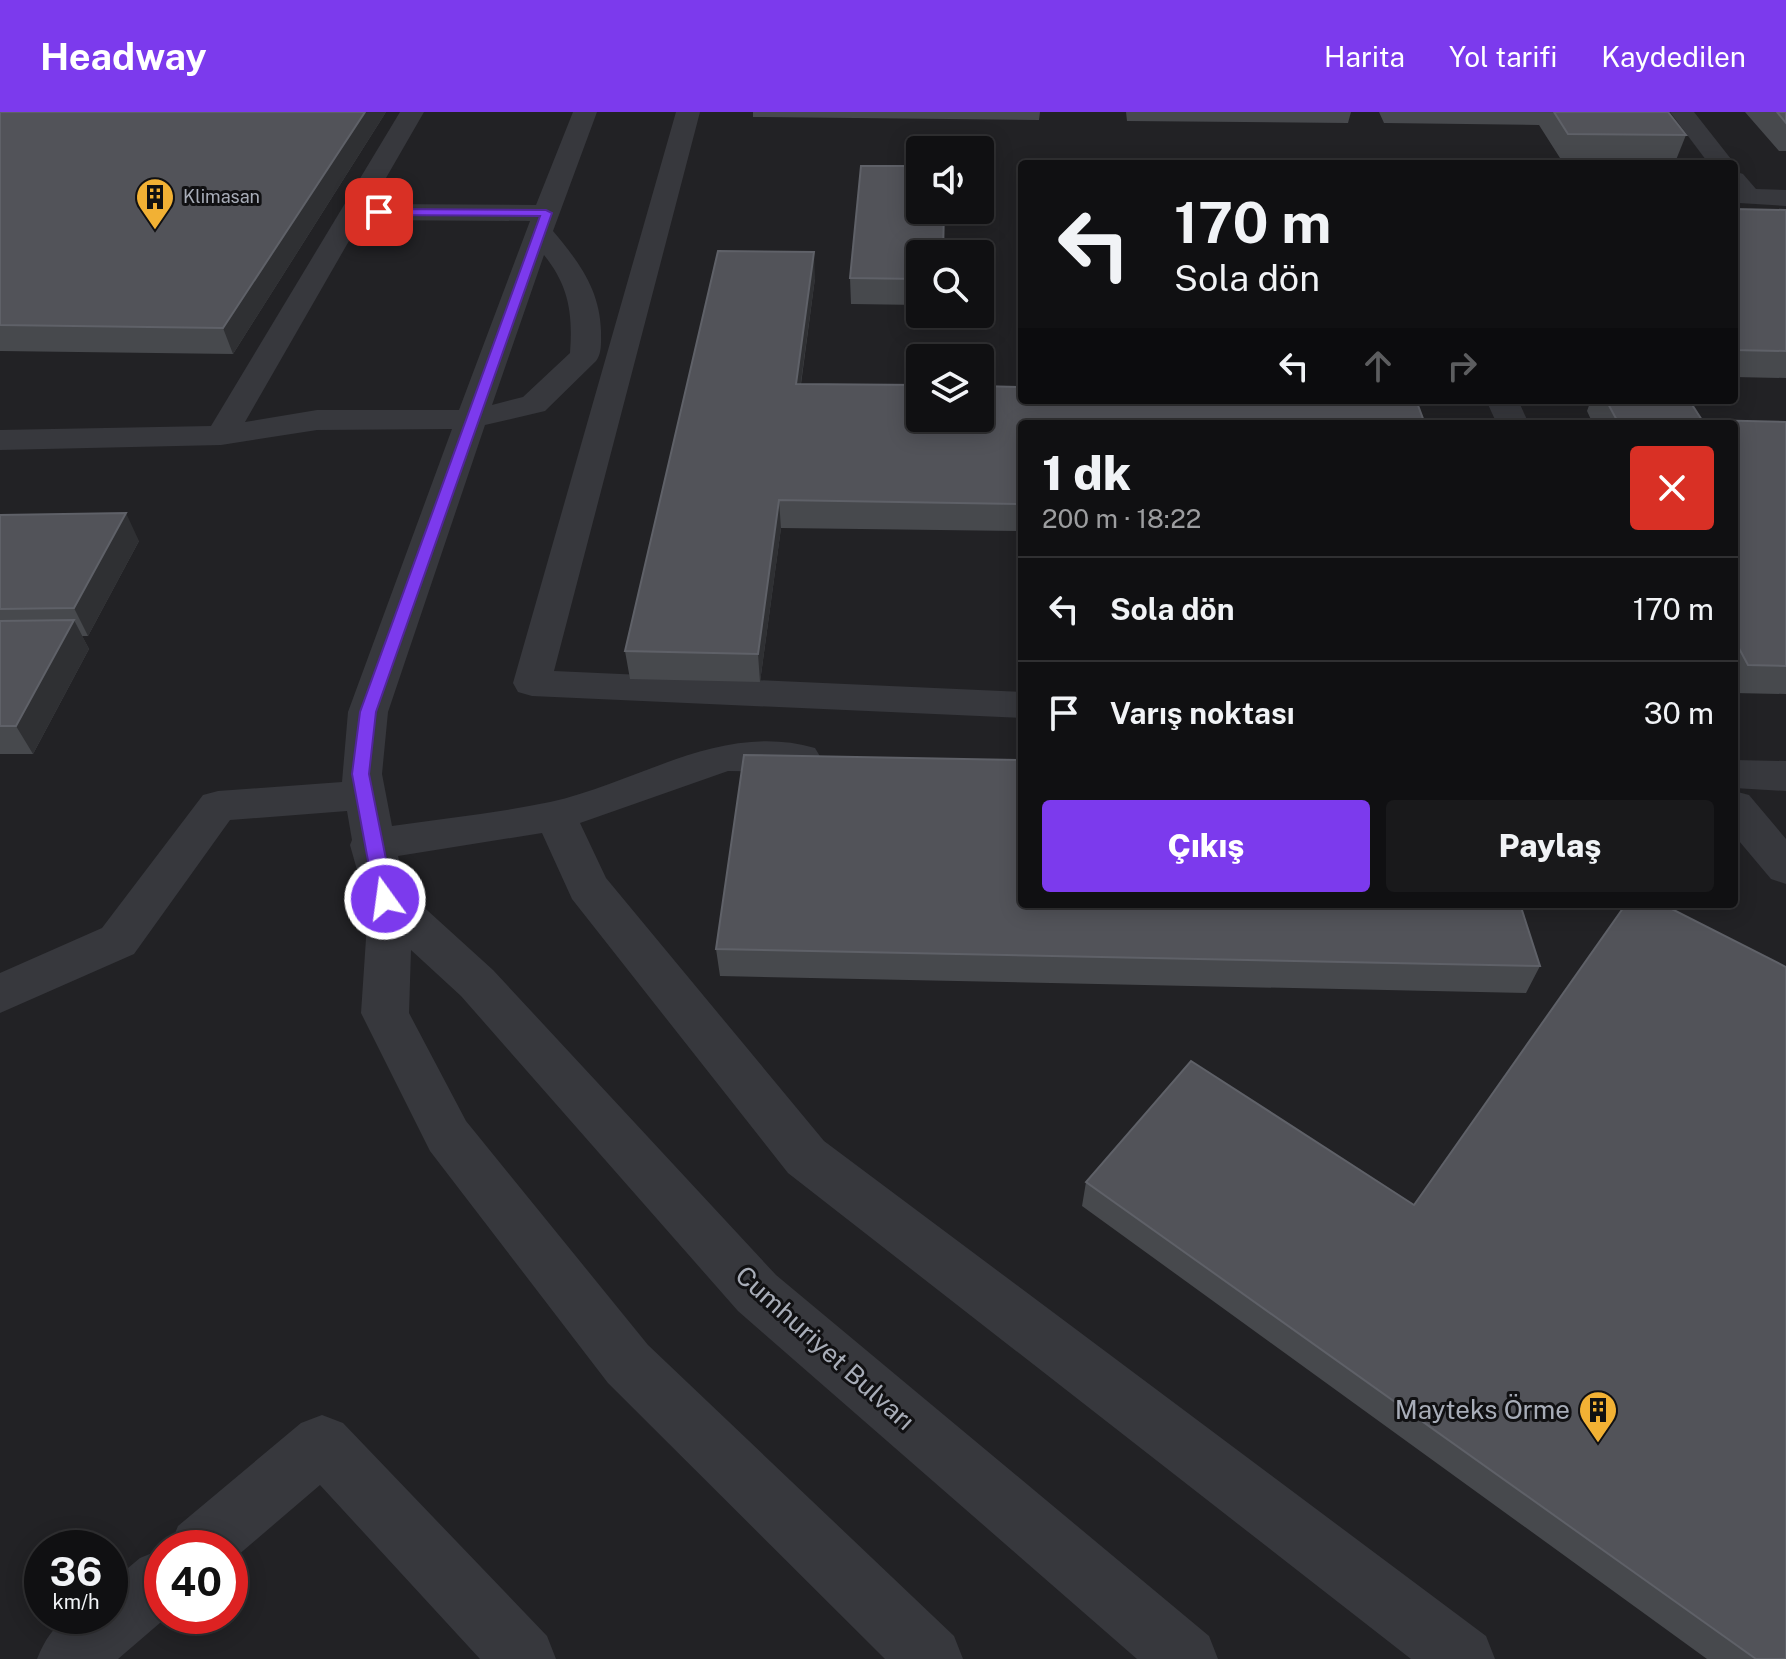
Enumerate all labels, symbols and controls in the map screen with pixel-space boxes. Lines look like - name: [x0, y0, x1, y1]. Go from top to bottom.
- text: Headway: [40, 34, 207, 79]
- text: Harita: [1324, 40, 1405, 73]
- text: Yol tarifi: [1449, 40, 1557, 73]
- text: Kaydedilen: [1601, 40, 1746, 73]
- map controls: [906, 136, 994, 432]
- button: sound: [906, 136, 994, 224]
- building icon: Klimasan: [134, 176, 176, 231]
- pin: [345, 178, 413, 246]
- place label: Klimasan: [183, 186, 260, 207]
- icon: arrive: [357, 190, 401, 234]
- text: 170 m: [1174, 190, 1331, 256]
- icon: left: [1042, 192, 1146, 296]
- button: search: [906, 240, 994, 328]
- text: Sola dön: [1174, 257, 1320, 299]
- button: layers: [906, 344, 994, 432]
- icon: left: [1272, 344, 1316, 388]
- icon: ahead: [1356, 344, 1400, 388]
- icon: right: [1440, 344, 1484, 388]
- text: 1 dk: [1042, 444, 1131, 501]
- button: close: [1630, 446, 1714, 530]
- text: 200 m · 18:22: [1042, 503, 1201, 534]
- icon: left: [1042, 587, 1086, 631]
- text: Sola dön: [1110, 591, 1234, 627]
- text: 170 m: [1633, 591, 1714, 627]
- icon: arrive: [1042, 691, 1086, 735]
- text: Varış noktası: [1110, 695, 1295, 731]
- text: 30 m: [1644, 695, 1714, 731]
- button: Çıkış: [1042, 800, 1370, 892]
- button: Paylaş: [1386, 800, 1714, 892]
- position arrow: [343, 857, 427, 941]
- street label: Cumhuriyet Bulvarı: [729, 1259, 921, 1436]
- building icon: Mayteks Örme: [1577, 1389, 1619, 1444]
- place label: Mayteks Örme: [1395, 1394, 1570, 1425]
- speed limit sign: 40: [144, 1530, 248, 1634]
- text: 36: [50, 1548, 102, 1595]
- text: km/h: [52, 1590, 100, 1614]

